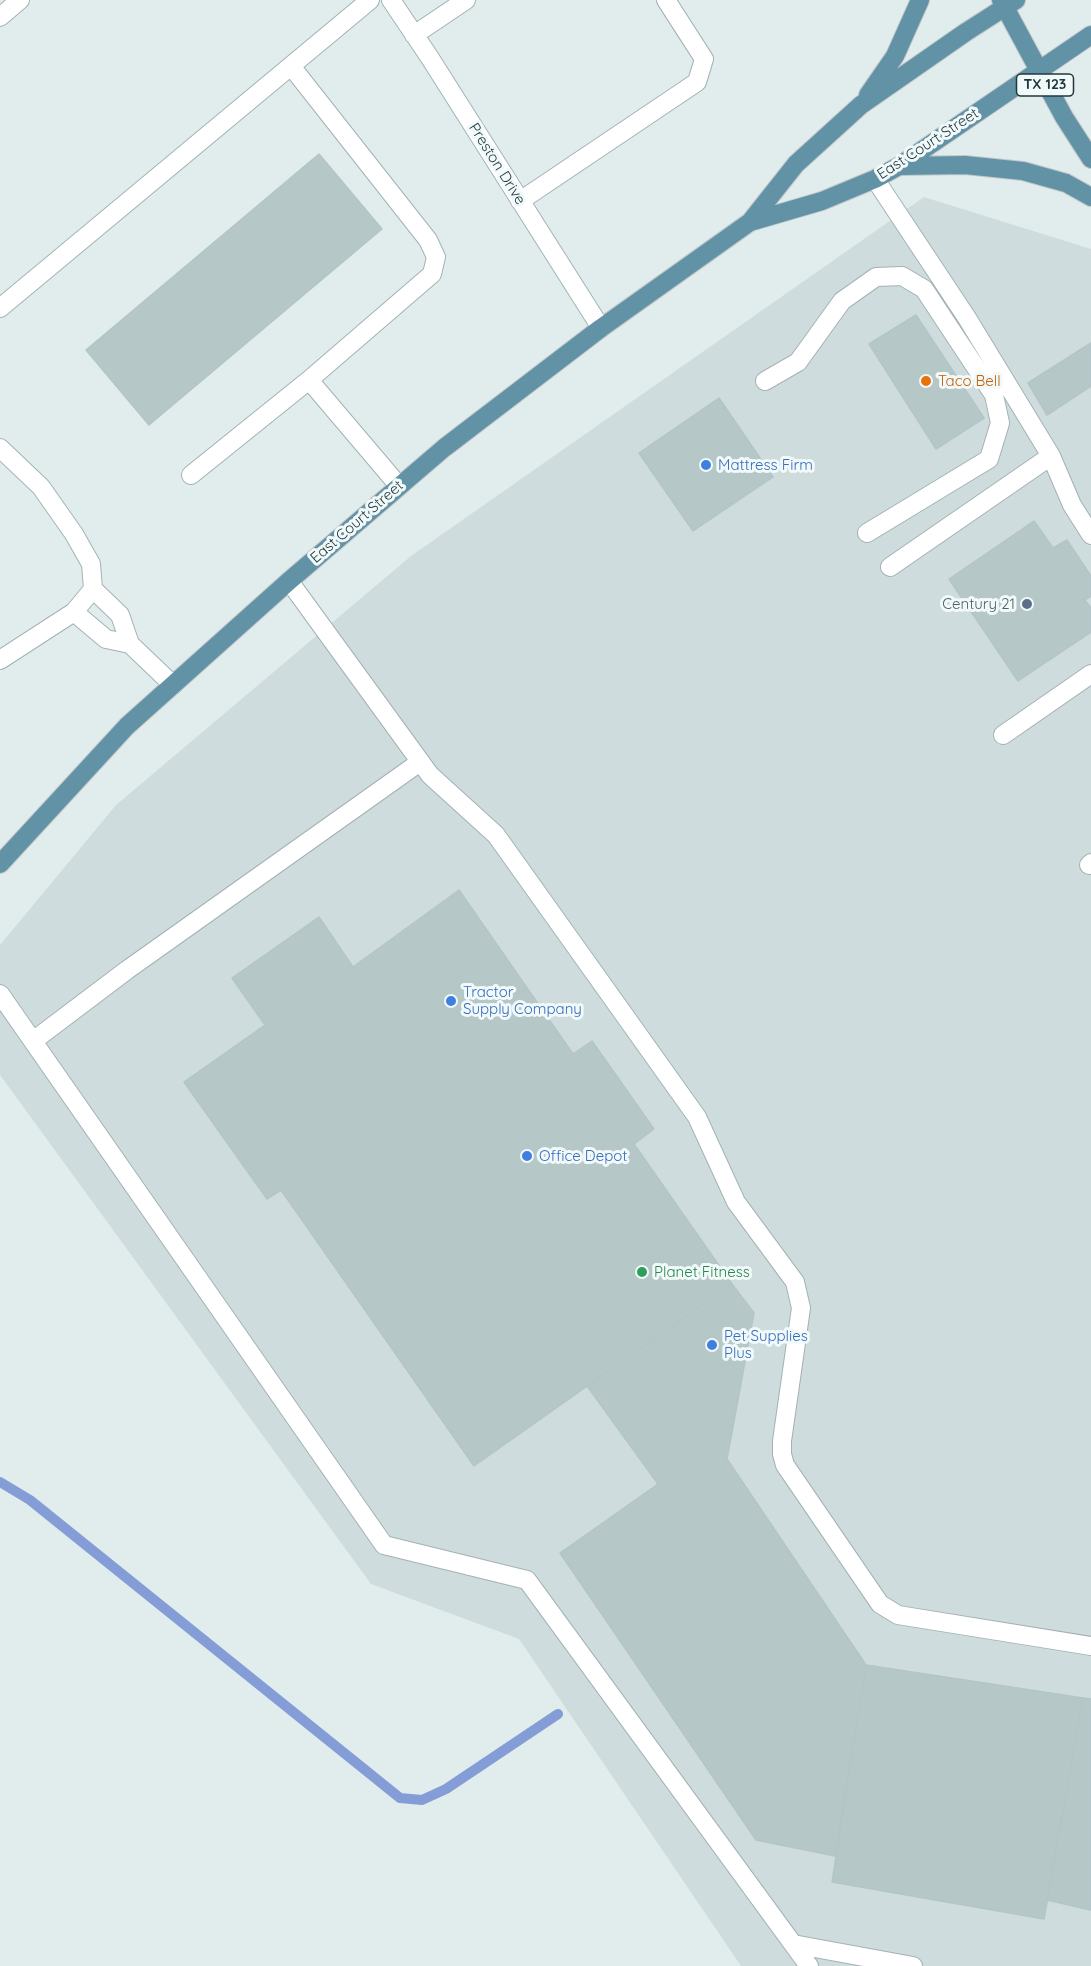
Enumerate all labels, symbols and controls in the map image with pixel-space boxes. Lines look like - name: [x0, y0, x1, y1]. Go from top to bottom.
- road number: TX 123: [1016, 74, 1074, 96]
- street label: East Court Street: [874, 105, 982, 183]
- street label: Preston Drive: [465, 120, 529, 208]
- place label: Taco Bell: [938, 372, 1001, 390]
- marker: Taco Bell: [919, 374, 933, 388]
- place label: Mattress Firm: [718, 456, 813, 474]
- marker: Mattress Firm: [699, 458, 713, 472]
- street label: East Court Street: [307, 477, 407, 567]
- place label: Century 21: [942, 595, 1015, 613]
- marker: Century 21: [1020, 597, 1034, 611]
- place label: Tractor Supply Company: [463, 983, 582, 1018]
- marker: Tractor Supply Company: [444, 994, 458, 1008]
- place label: Office Depot: [539, 1147, 627, 1165]
- marker: Office Depot: [520, 1149, 534, 1163]
- place label: Planet Fitness: [654, 1263, 750, 1281]
- marker: Planet Fitness: [635, 1265, 649, 1279]
- place label: Pet Supplies Plus: [724, 1327, 808, 1362]
- marker: Pet Supplies Plus: [705, 1338, 719, 1352]

